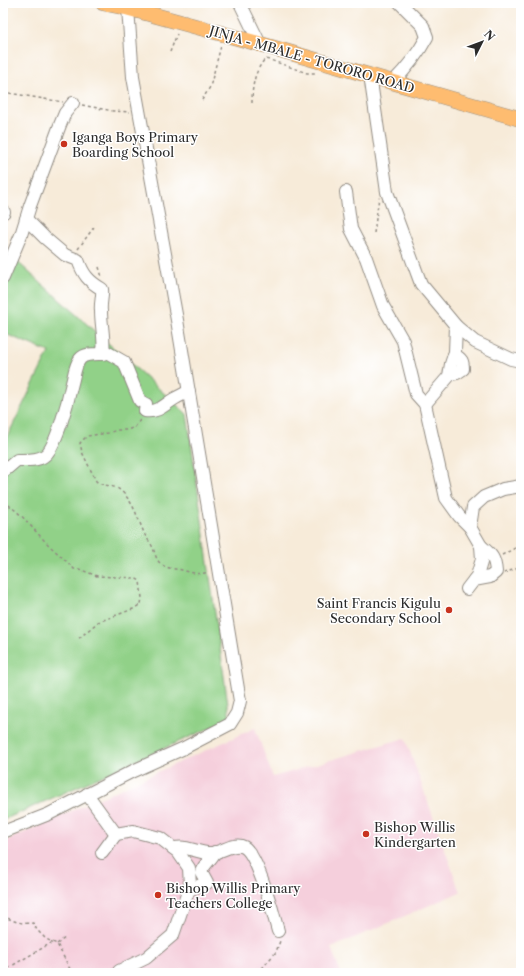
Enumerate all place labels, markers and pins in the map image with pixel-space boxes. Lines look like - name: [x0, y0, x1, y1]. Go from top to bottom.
- place label: Iganga Boys Primary Boarding School: [72, 129, 199, 160]
- marker: Iganga Boys Primary Boarding School: [59, 139, 69, 149]
- place label: Saint Francis Kigulu Secondary School: [317, 595, 441, 626]
- marker: Saint Francis Kigulu Secondary School: [444, 605, 454, 615]
- place label: Bishop Willis Kindergarten: [374, 819, 456, 850]
- marker: Bishop Willis Kindergarten: [361, 829, 371, 839]
- place label: Bishop Willis Primary Teachers College: [166, 880, 301, 911]
- marker: Bishop Willis Primary Teachers College: [153, 890, 163, 900]

